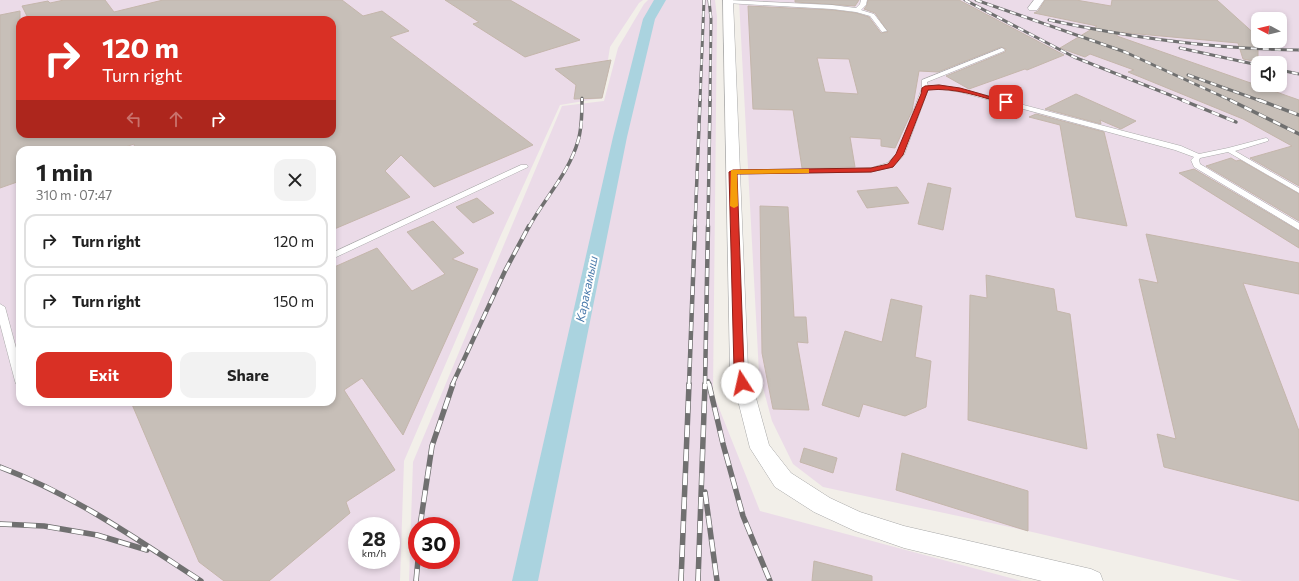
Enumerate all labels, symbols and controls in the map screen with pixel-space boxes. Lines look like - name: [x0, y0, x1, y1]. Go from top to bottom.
- north arrow: [1251, 12, 1287, 48]
- map controls: [1251, 12, 1287, 92]
- text: 120 m: [102, 30, 179, 64]
- icon: right: [36, 32, 88, 84]
- button: sound: [1251, 56, 1287, 92]
- text: Turn right: [102, 64, 182, 86]
- pin: [989, 85, 1023, 119]
- icon: arrive: [995, 91, 1017, 113]
- icon: left: [123, 108, 145, 130]
- icon: ahead: [165, 108, 187, 130]
- icon: right: [207, 108, 229, 130]
- text: 1 min: [36, 157, 93, 186]
- button: close: [274, 159, 316, 201]
- text: 310 m · 07:47: [36, 187, 112, 203]
- icon: right: [38, 230, 60, 252]
- text: Turn right: [72, 232, 141, 250]
- text: 120 m: [274, 232, 314, 250]
- water label: Каракамыш: [572, 254, 600, 323]
- icon: right: [38, 290, 60, 312]
- text: Turn right: [72, 292, 141, 310]
- text: 150 m: [273, 292, 314, 310]
- button: Exit: [36, 352, 172, 398]
- button: Share: [180, 352, 316, 398]
- position arrow: [721, 362, 763, 404]
- speed limit sign: 30: [408, 517, 460, 569]
- text: 28: [362, 526, 386, 550]
- text: km/h: [362, 547, 386, 559]

